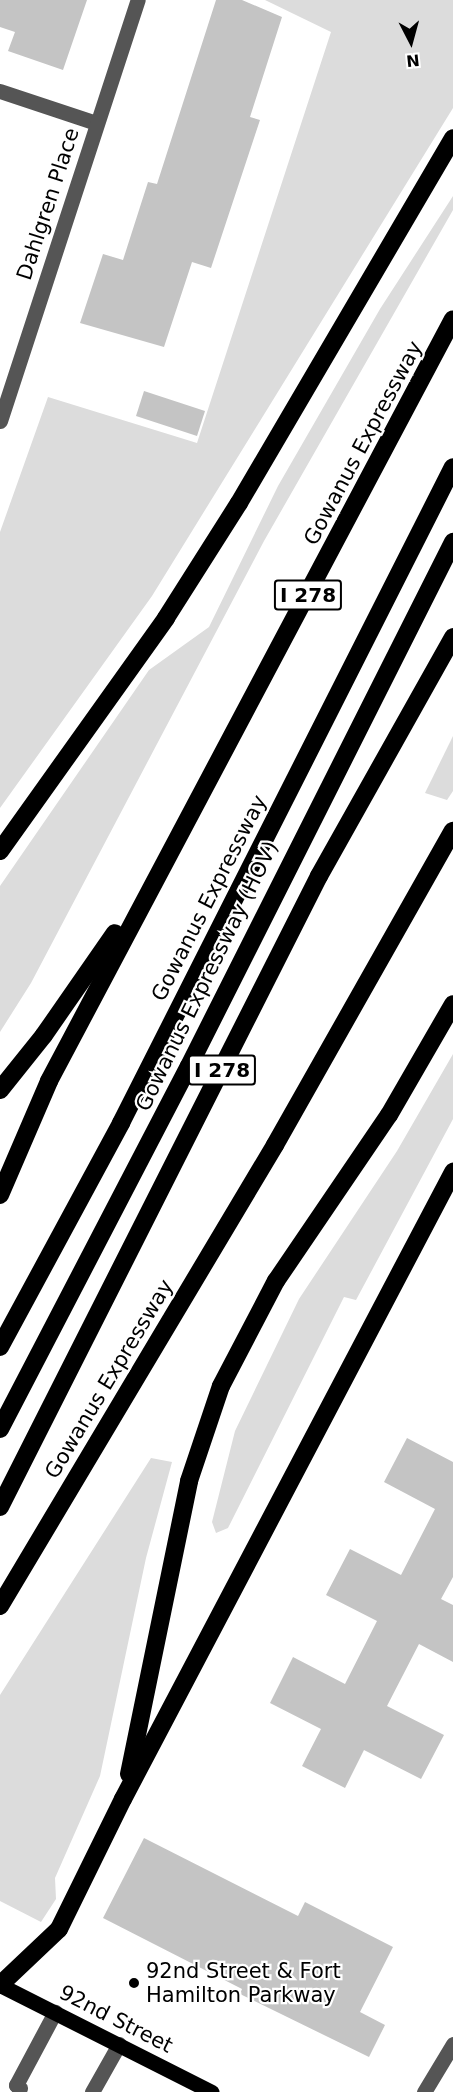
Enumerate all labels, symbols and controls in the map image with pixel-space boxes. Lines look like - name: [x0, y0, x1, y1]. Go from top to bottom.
- north arrow: [381, 12, 441, 72]
- text: N: [405, 50, 421, 71]
- street label: Dahlgren Place: [12, 125, 84, 283]
- street label: Gowanus Expressway: [298, 336, 428, 550]
- road number: I 278: [274, 578, 342, 612]
- street label: Gowanus Expressway: [146, 791, 272, 1005]
- street label: Gowanus Expressway (HOV): [131, 837, 283, 1115]
- road number: I 278: [188, 1053, 256, 1087]
- street label: Gowanus Expressway: [40, 1275, 178, 1483]
- place label: 92nd Street & Fort Hamilton Parkway: [146, 1958, 341, 2008]
- marker: 92nd Street & Fort Hamilton Parkway: [127, 1976, 141, 1990]
- street label: 92nd Street: [55, 1980, 177, 2058]

